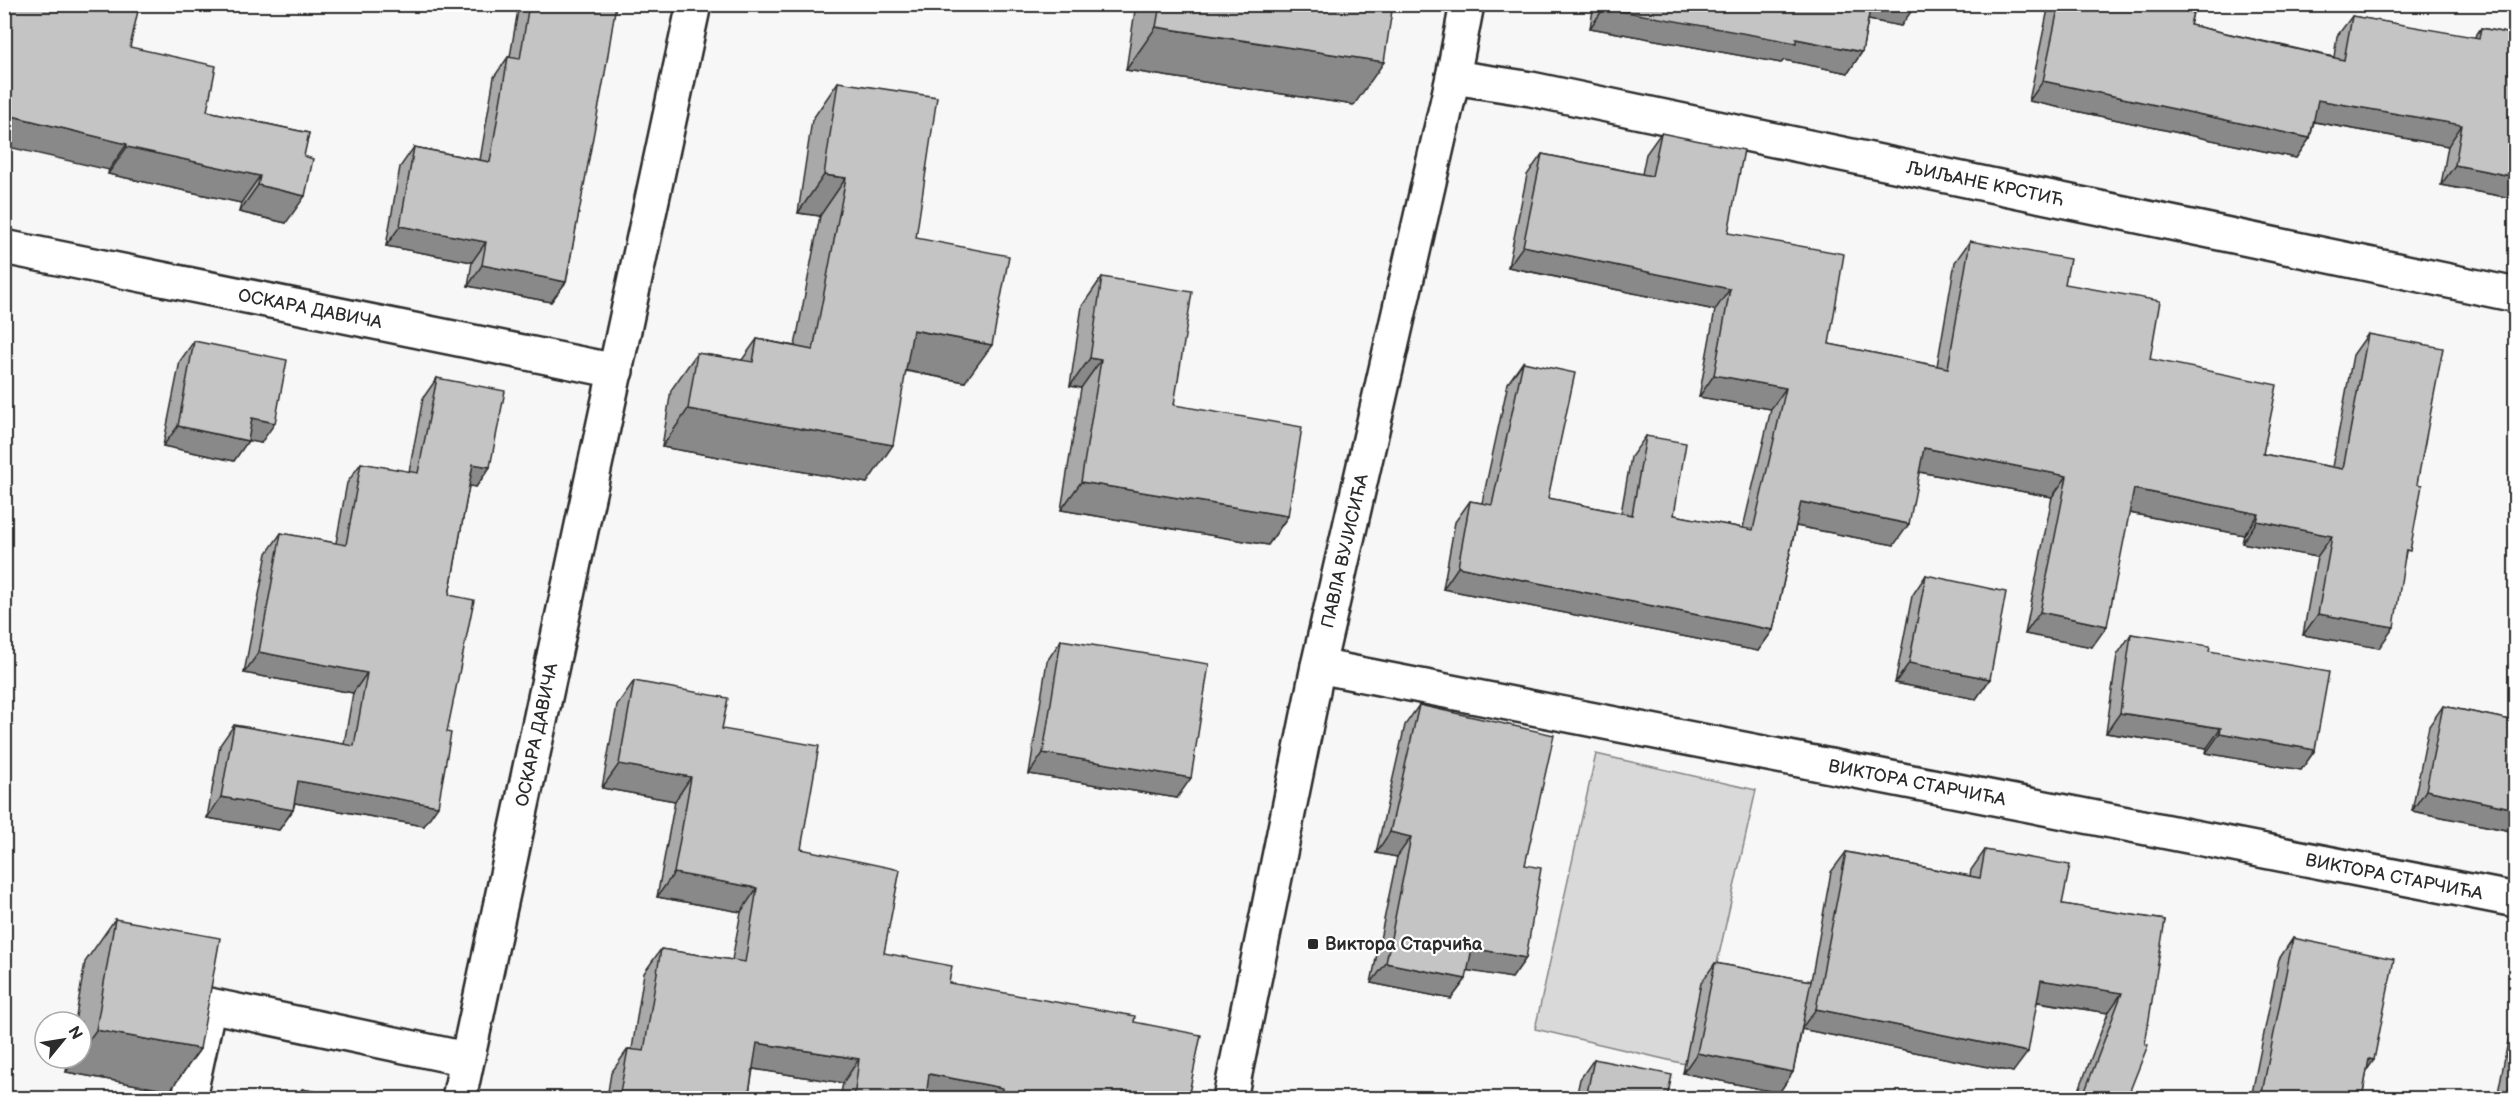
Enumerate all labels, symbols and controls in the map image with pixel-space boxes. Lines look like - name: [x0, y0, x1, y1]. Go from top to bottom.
- street label: ЉИЉАНЕ КРСТИЋ: [1904, 157, 2066, 211]
- street label: ОСКАРА ДАВИЧА: [236, 285, 384, 333]
- street label: ПАВЛА ВУЈИСИЋА: [1317, 472, 1373, 630]
- street label: ОСКАРА ДАВИЧА: [512, 661, 562, 809]
- street label: ВИКТОРА СТАРЧИЋА: [1827, 756, 2007, 811]
- street label: ВИКТОРА СТАРЧИЋА: [2304, 850, 2484, 905]
- place label: Виктора Старчића: [1325, 934, 1483, 955]
- marker: Виктора Старчића: [1306, 937, 1320, 951]
- north arrow: [33, 1010, 93, 1070]
- text: N: [63, 1023, 86, 1043]

